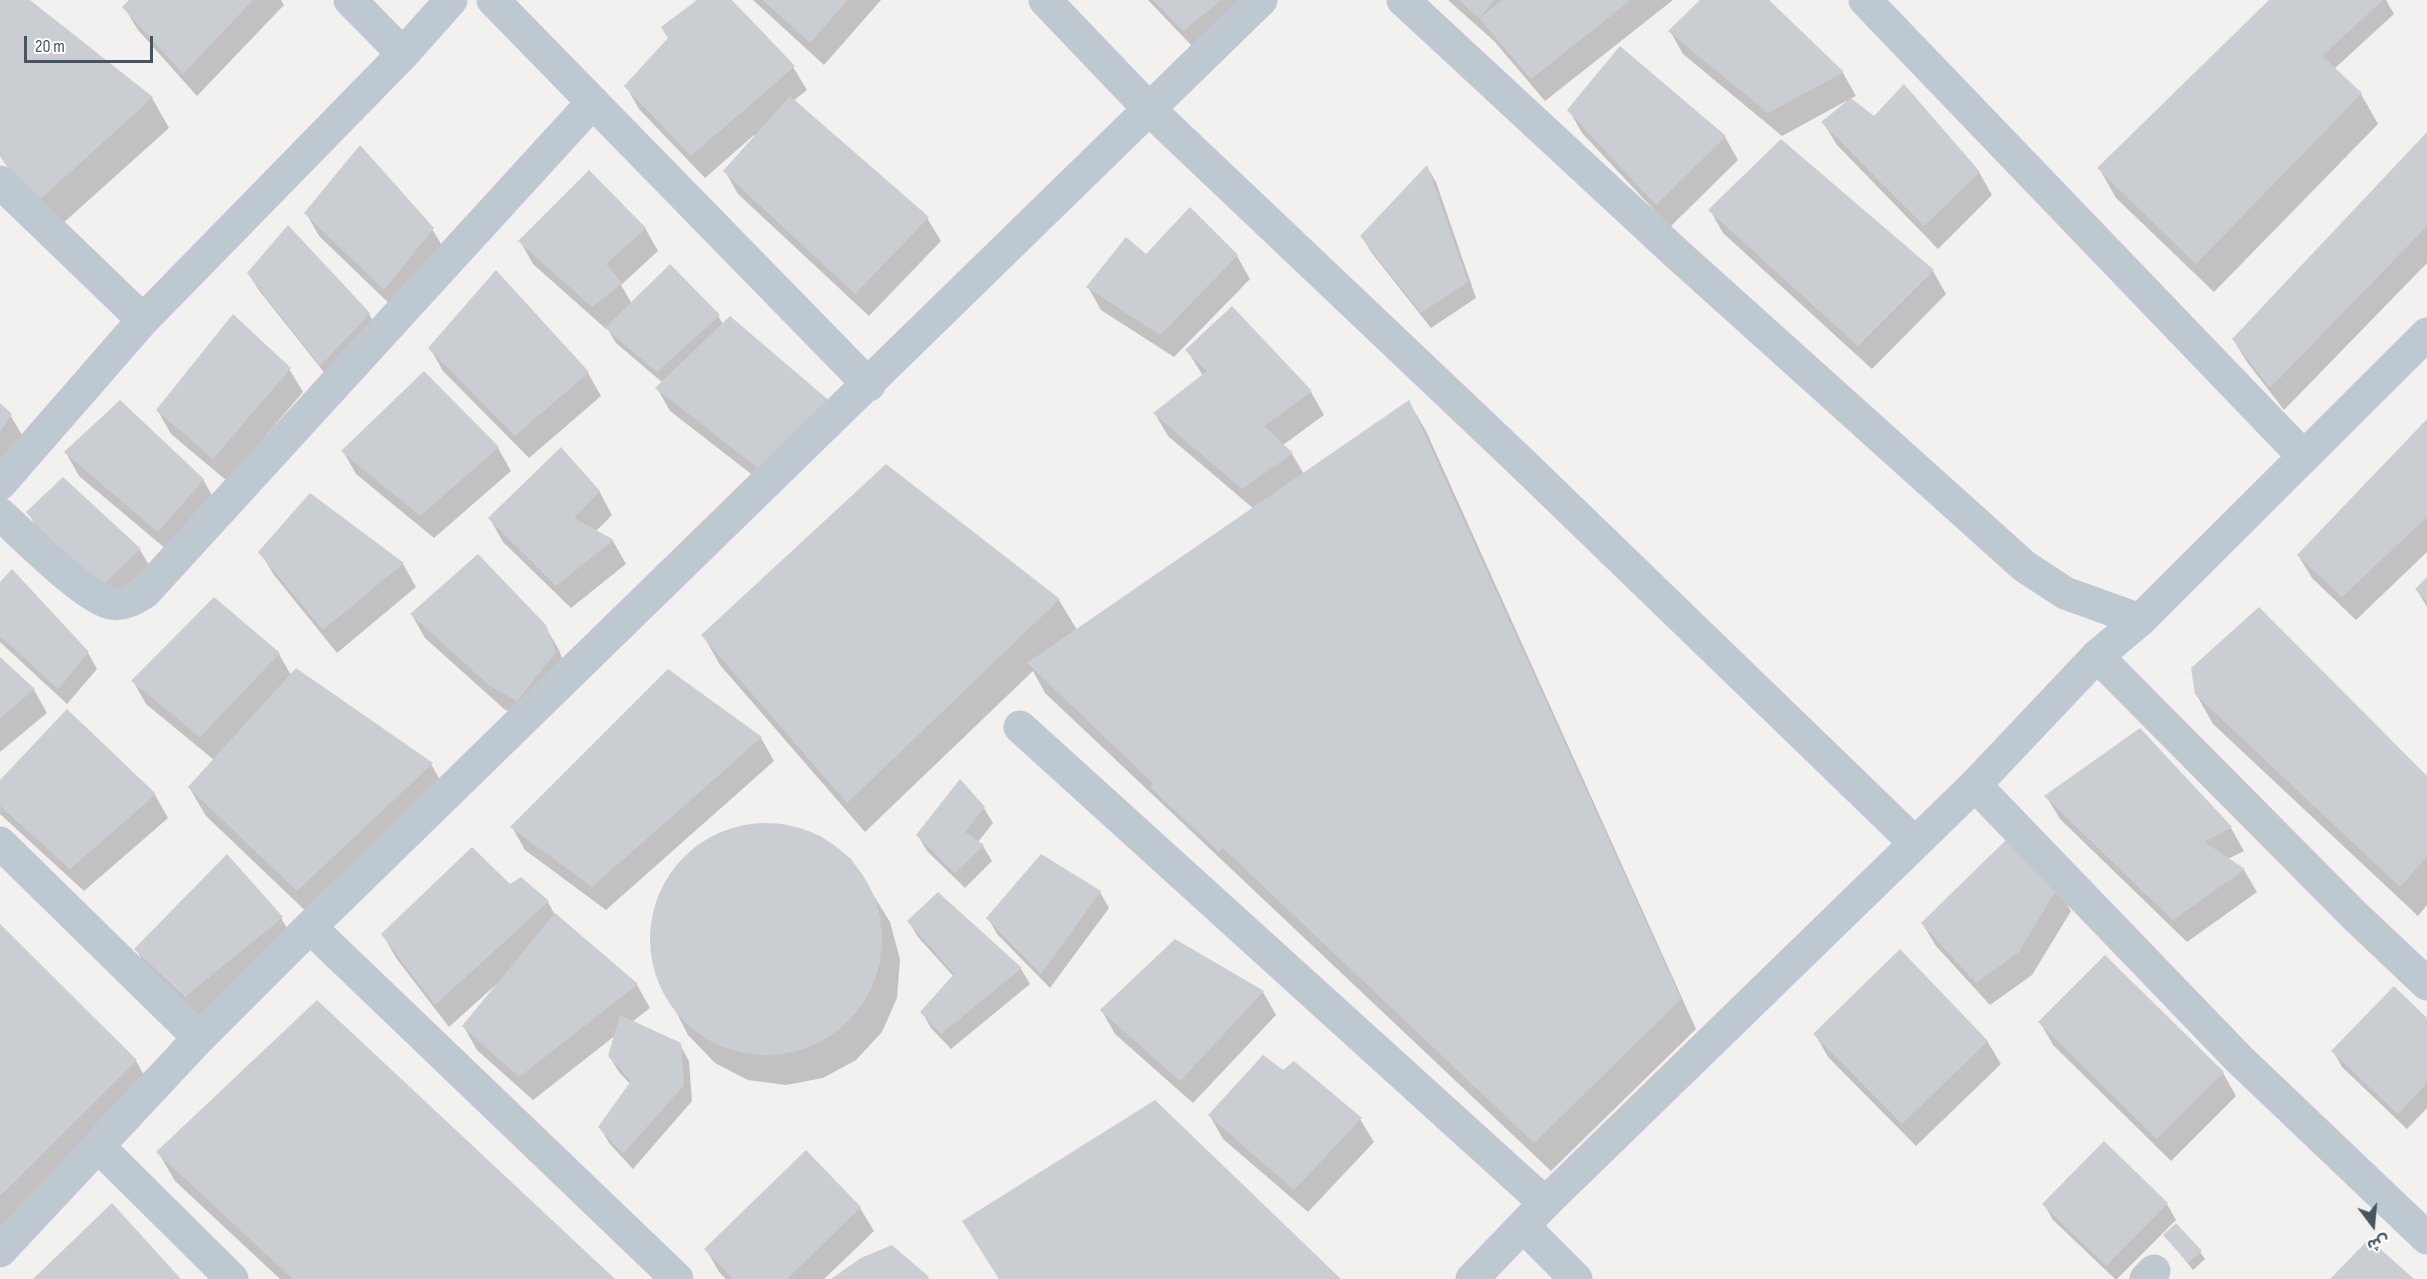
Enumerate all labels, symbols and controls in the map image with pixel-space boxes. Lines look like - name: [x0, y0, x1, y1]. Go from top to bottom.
- scale bar: [27, 24, 156, 62]
- text: 20 m: [35, 36, 65, 57]
- north arrow: [2343, 1195, 2403, 1255]
- text: ش: [2365, 1231, 2391, 1255]

